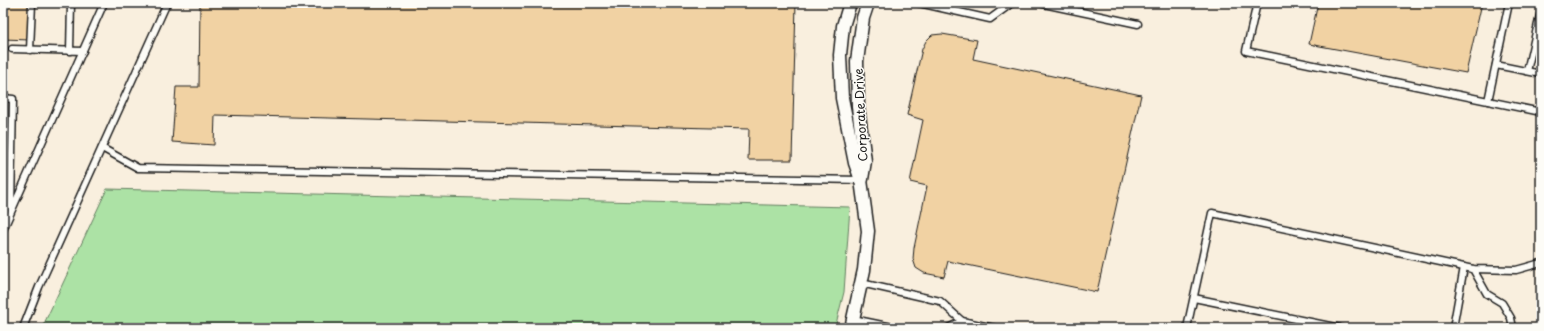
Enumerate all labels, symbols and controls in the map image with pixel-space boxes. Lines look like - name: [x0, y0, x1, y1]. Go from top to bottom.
- street label: Corporate Drive: [849, 68, 871, 162]

